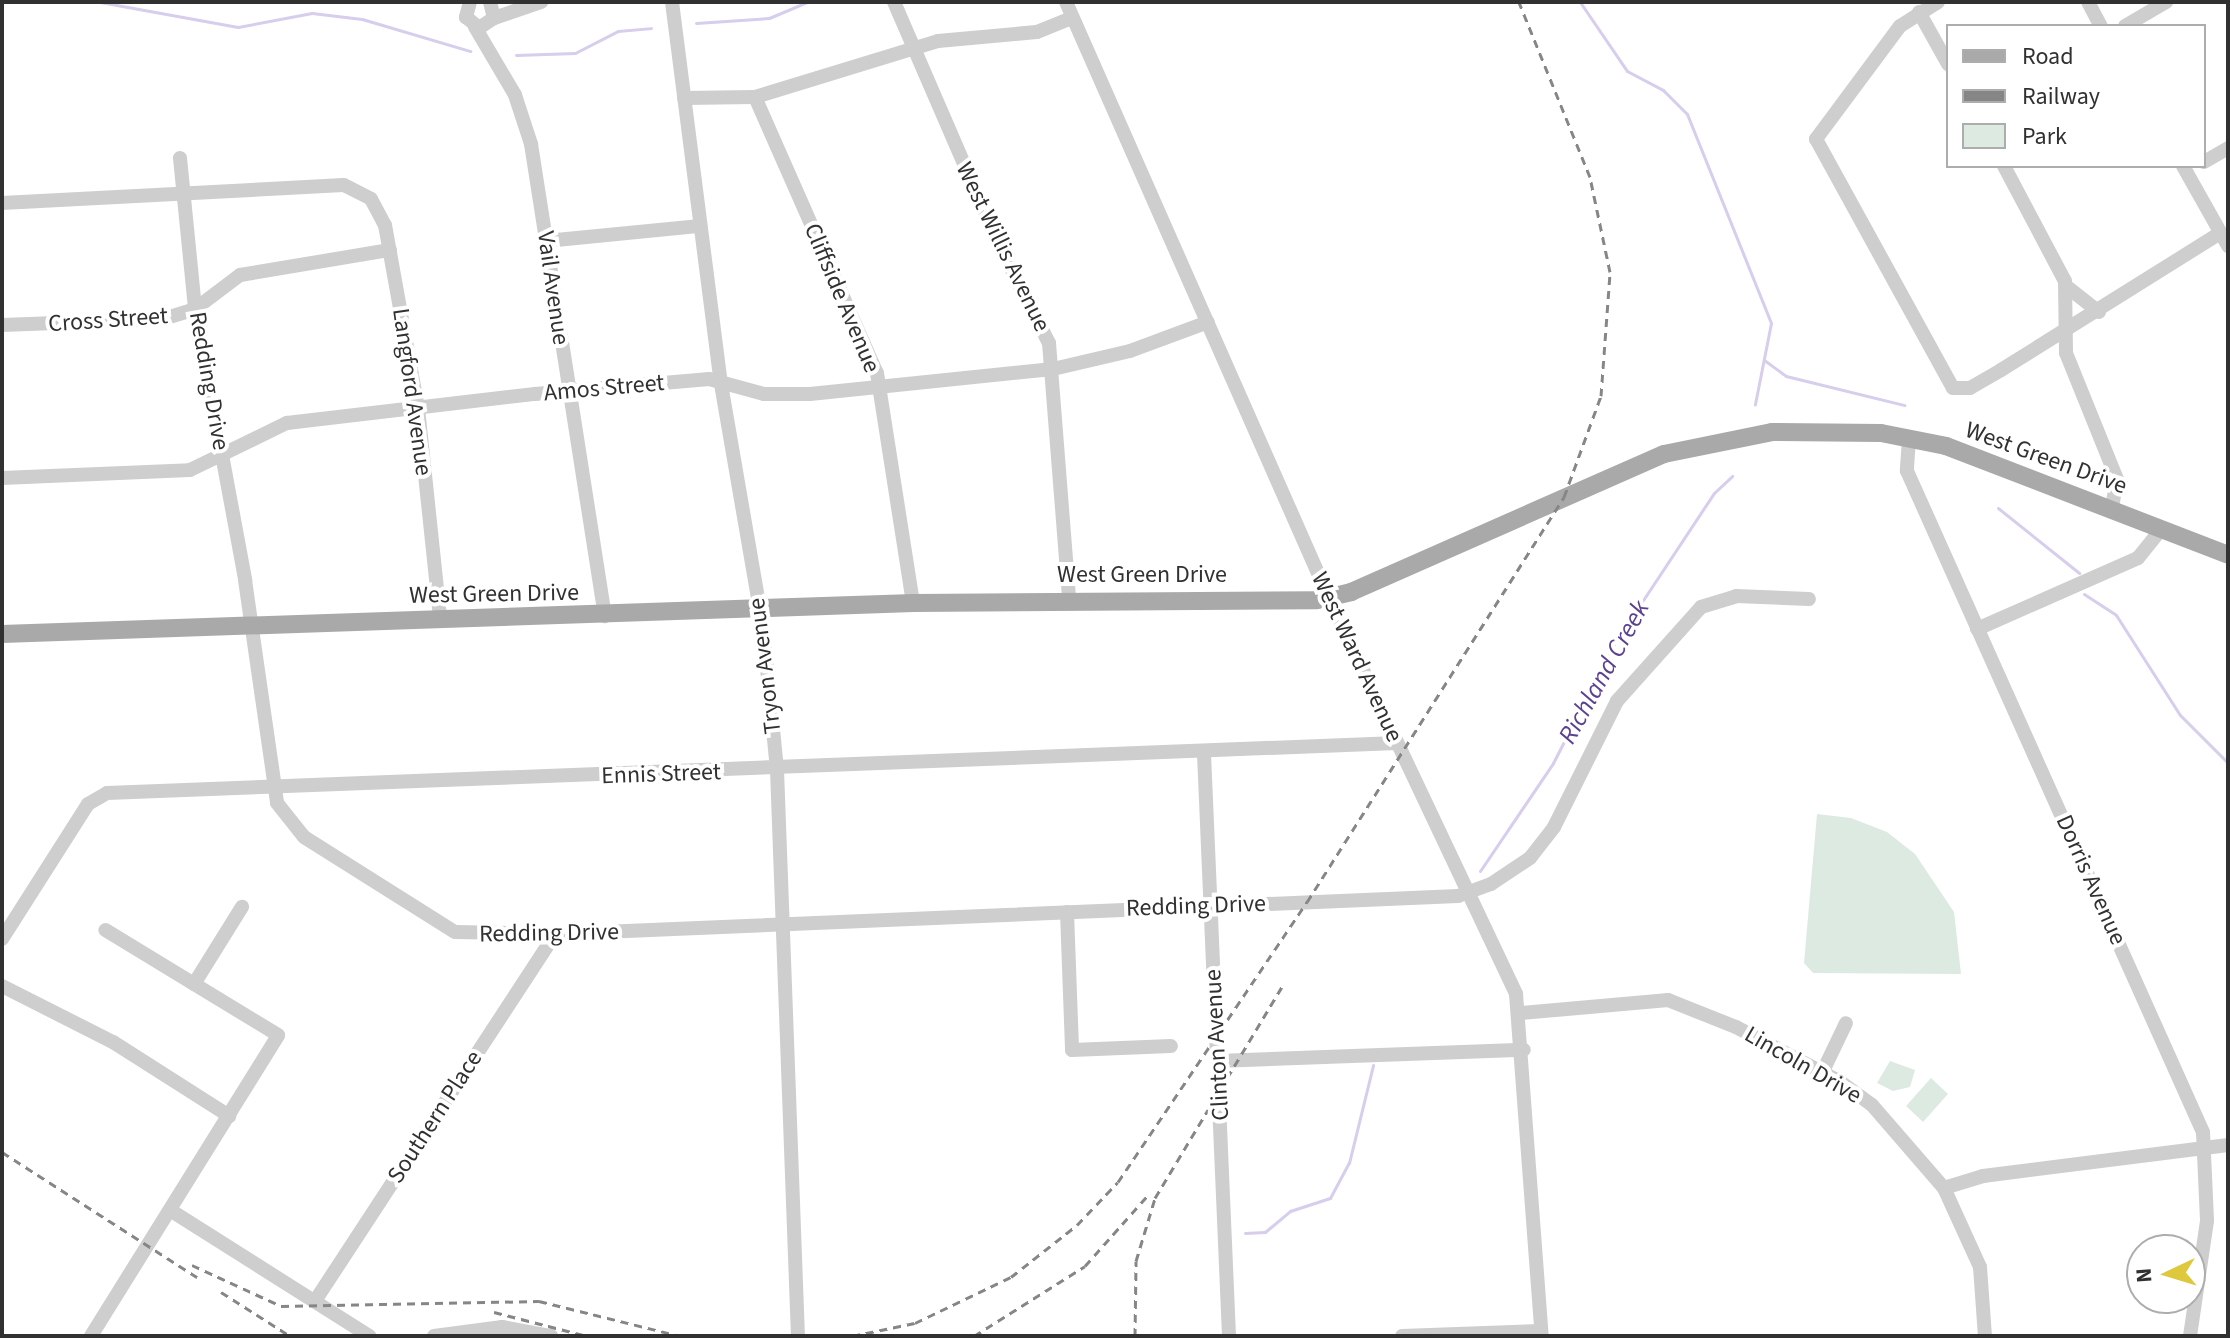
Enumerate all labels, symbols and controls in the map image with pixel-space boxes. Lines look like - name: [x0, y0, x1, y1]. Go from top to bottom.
- legend: [1946, 24, 2206, 168]
- text: Road: [2022, 39, 2074, 74]
- text: Railway: [2022, 79, 2100, 114]
- text: Park: [2022, 119, 2067, 154]
- street label: West Willis Avenue: [950, 158, 1056, 336]
- street label: Cliffside Avenue: [798, 219, 886, 377]
- street label: Vail Avenue: [531, 229, 575, 347]
- street label: Cross Street: [47, 301, 169, 339]
- street label: Langford Avenue: [386, 306, 438, 478]
- street label: Redding Drive: [183, 310, 235, 452]
- street label: Amos Street: [543, 368, 665, 408]
- street label: West Green Drive: [1961, 415, 2131, 501]
- street label: West Green Drive: [1057, 561, 1227, 589]
- street label: West Ward Avenue: [1305, 568, 1409, 746]
- street label: West Green Drive: [409, 578, 579, 610]
- water label: Richland Creek: [1552, 595, 1656, 749]
- street label: Tryon Avenue: [742, 596, 788, 736]
- street label: Ennis Street: [601, 758, 721, 790]
- street label: Dorris Avenue: [2050, 811, 2132, 949]
- street label: Redding Drive: [1126, 889, 1266, 923]
- street label: Redding Drive: [479, 917, 619, 949]
- street label: Clinton Avenue: [1199, 969, 1235, 1121]
- street label: Lincoln Drive: [1739, 1020, 1867, 1110]
- street label: Southern Place: [381, 1045, 489, 1189]
- north arrow: [2126, 1234, 2206, 1314]
- text: N: [2128, 1267, 2161, 1284]

